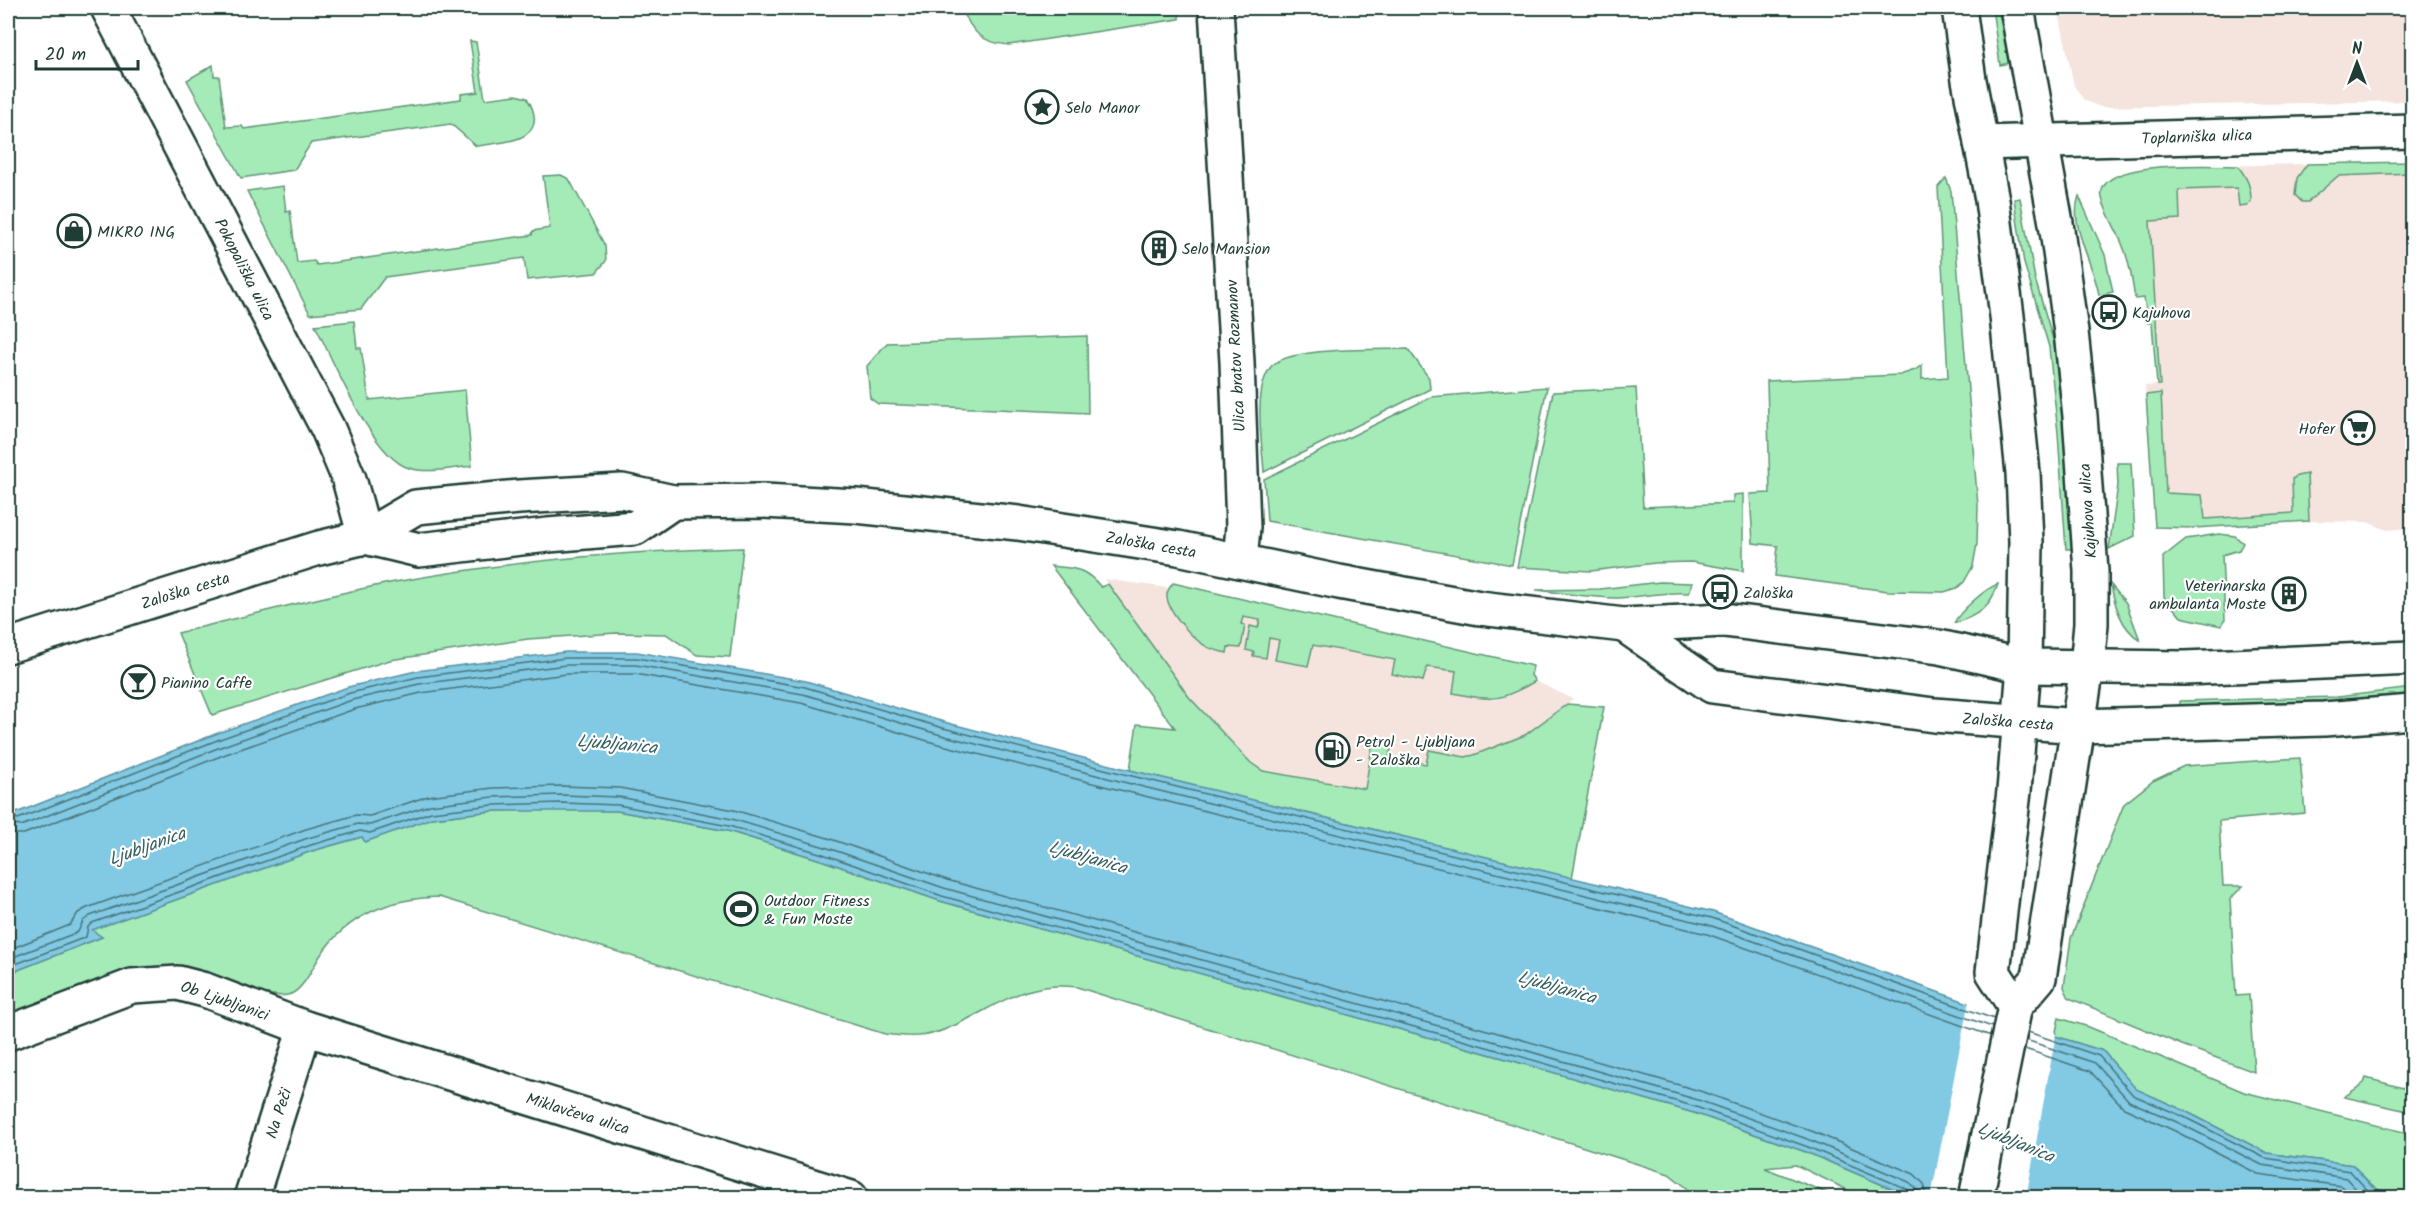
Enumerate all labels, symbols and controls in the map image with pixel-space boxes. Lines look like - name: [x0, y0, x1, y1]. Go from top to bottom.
- scale bar: [36, 33, 138, 71]
- north arrow: [2327, 33, 2387, 93]
- text: N: [2352, 37, 2362, 62]
- text: 20 m: [45, 41, 86, 70]
- place icon: Selo Manor: [1024, 89, 1060, 125]
- place label: Selo Manor: [1065, 96, 1141, 121]
- street label: Toplarniška ulica: [2141, 123, 2253, 152]
- shop icon: MIKRO ING: [56, 213, 92, 249]
- street label: Pokopališka ulica: [207, 214, 280, 325]
- place label: MIKRO ING: [97, 220, 175, 245]
- building icon: Selo Mansion: [1141, 230, 1177, 266]
- place label: Selo Mansion: [1182, 237, 1270, 262]
- street label: Ulica bratov Rozmanov: [1220, 279, 1253, 433]
- bus stop icon: Kajuhova: [2091, 294, 2127, 330]
- place label: Kajuhova: [2132, 301, 2191, 326]
- supermarket icon: Hofer: [2340, 410, 2376, 446]
- place label: Hofer: [2299, 417, 2337, 442]
- street label: Kajuhova ulica: [2073, 463, 2104, 559]
- street label: Zaloška cesta: [1103, 525, 1198, 566]
- street label: Zaloška cesta: [138, 566, 233, 617]
- bus stop icon: Zaloška: [1702, 574, 1738, 610]
- place label: Veterinarska ambulanta Moste: [2150, 574, 2266, 617]
- building icon: Veterinarska ambulanta Moste: [2271, 576, 2307, 612]
- place label: Zaloška: [1743, 581, 1793, 606]
- bar icon: Pianino Caffe: [120, 664, 156, 700]
- place label: Pianino Caffe: [161, 671, 252, 696]
- street label: Zaloška cesta: [1961, 707, 2054, 738]
- water label: Ljubljanica: [576, 728, 660, 764]
- place label: Petrol - Ljubljana - Zaloška: [1356, 730, 1475, 773]
- fuel station icon: Petrol - Ljubljana - Zaloška: [1315, 732, 1351, 768]
- water label: Ljubljanica: [105, 820, 192, 875]
- water label: Ljubljanica: [1045, 833, 1132, 884]
- place label: Outdoor Fitness & Fun Moste: [764, 889, 870, 932]
- sports icon: Outdoor Fitness & Fun Moste: [723, 891, 759, 927]
- water label: Ljubljanica: [1514, 963, 1601, 1014]
- street label: Ob Ljubljanici: [177, 975, 273, 1029]
- street label: Na Peči: [260, 1084, 300, 1142]
- street label: Miklavčeva ulica: [523, 1087, 632, 1142]
- water label: Ljubljanica: [1973, 1115, 2060, 1172]

